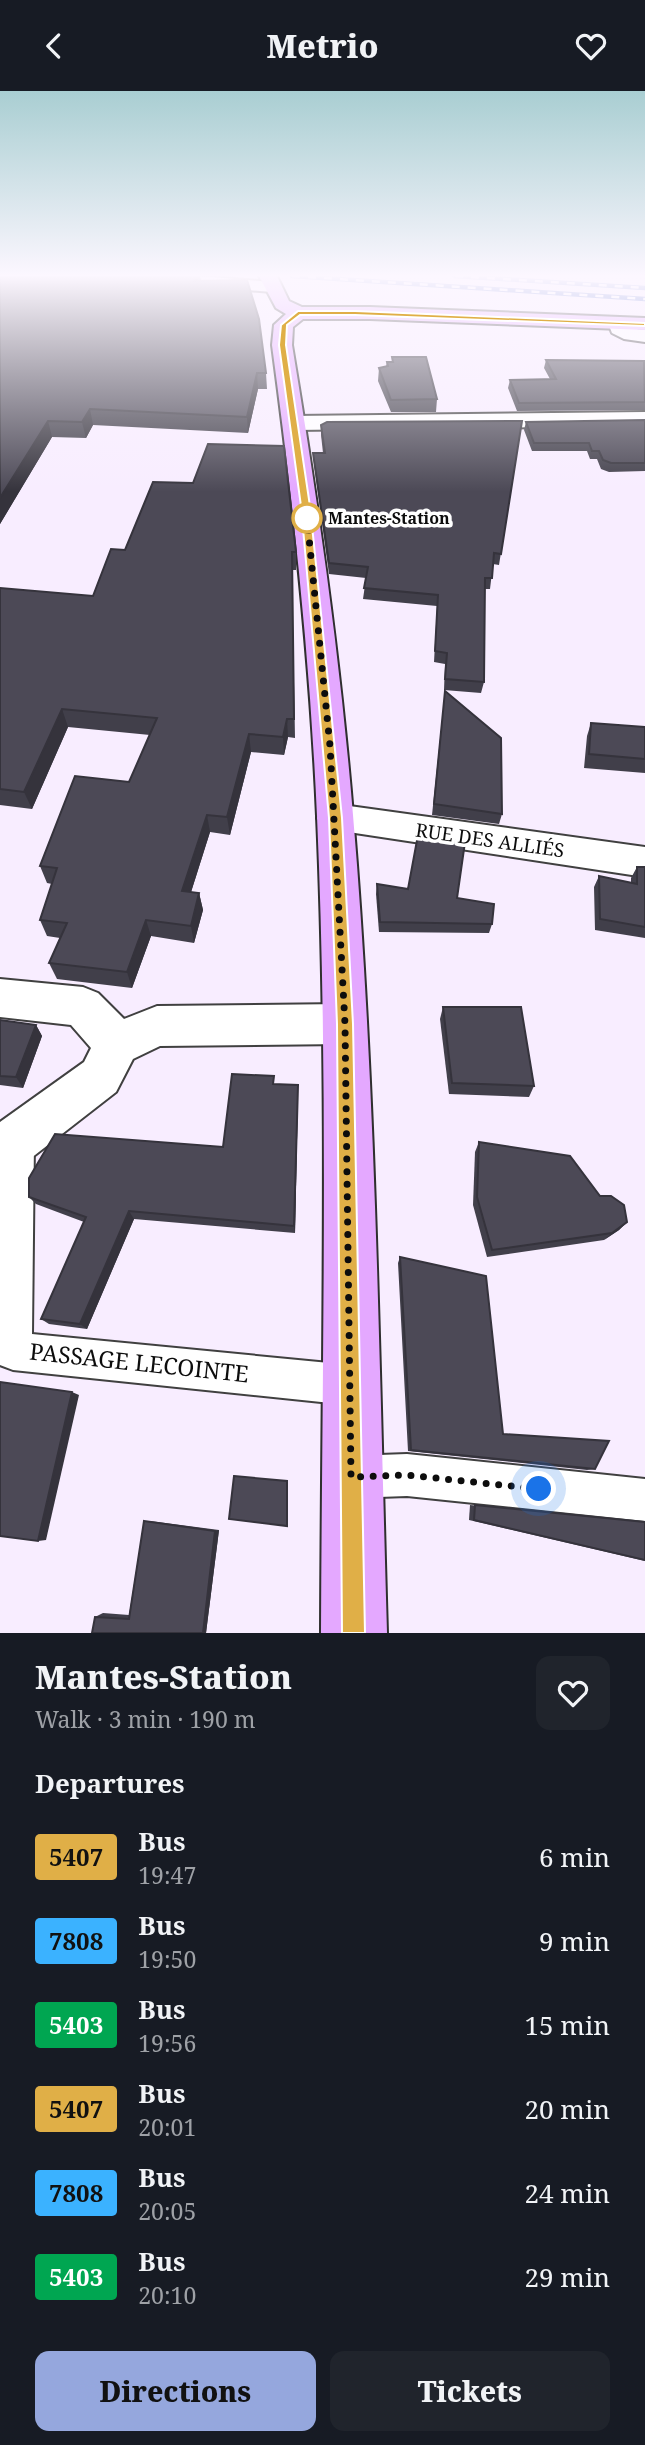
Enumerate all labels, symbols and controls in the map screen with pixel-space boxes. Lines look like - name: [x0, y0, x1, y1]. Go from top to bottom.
- text: Metrio: [266, 24, 379, 67]
- icon: back: [35, 27, 73, 65]
- icon: heart: [572, 27, 610, 65]
- marker: Mantes-Station: [292, 503, 322, 533]
- place label: Mantes-Station: [328, 507, 450, 529]
- street label: RUE DES ALLIÉS: [414, 817, 566, 863]
- street label: PASSAGE LECOINTE: [28, 1335, 250, 1389]
- your location: [521, 1471, 556, 1506]
- text: Mantes-Station: [35, 1654, 292, 1699]
- button: heart: [536, 1656, 610, 1730]
- text: Walk · 3 min · 190 m: [35, 1703, 255, 1735]
- text: Departures: [35, 1765, 185, 1801]
- text: Bus: [138, 1823, 186, 1859]
- text: 6 min: [539, 1839, 610, 1875]
- text: 5407: [49, 1840, 103, 1873]
- text: 19:47: [138, 1859, 196, 1891]
- text: Bus: [138, 1907, 186, 1943]
- text: 9 min: [539, 1923, 610, 1959]
- text: 7808: [49, 1924, 103, 1957]
- text: 19:50: [138, 1943, 196, 1975]
- text: Bus: [138, 1991, 186, 2027]
- text: 15 min: [525, 2007, 610, 2043]
- text: 5403: [49, 2008, 103, 2041]
- text: 19:56: [138, 2027, 196, 2059]
- text: Bus: [138, 2075, 186, 2111]
- text: 20 min: [525, 2091, 610, 2127]
- text: 5407: [49, 2092, 103, 2125]
- text: 20:01: [138, 2111, 196, 2143]
- text: Bus: [138, 2159, 186, 2195]
- text: 24 min: [525, 2175, 610, 2211]
- text: 7808: [49, 2176, 103, 2209]
- text: 20:05: [138, 2195, 196, 2227]
- text: Bus: [138, 2243, 186, 2279]
- text: 29 min: [525, 2259, 610, 2295]
- text: 5403: [49, 2260, 103, 2293]
- text: 20:10: [138, 2279, 196, 2311]
- button: Directions: [35, 2351, 316, 2431]
- button: Tickets: [330, 2351, 610, 2431]

